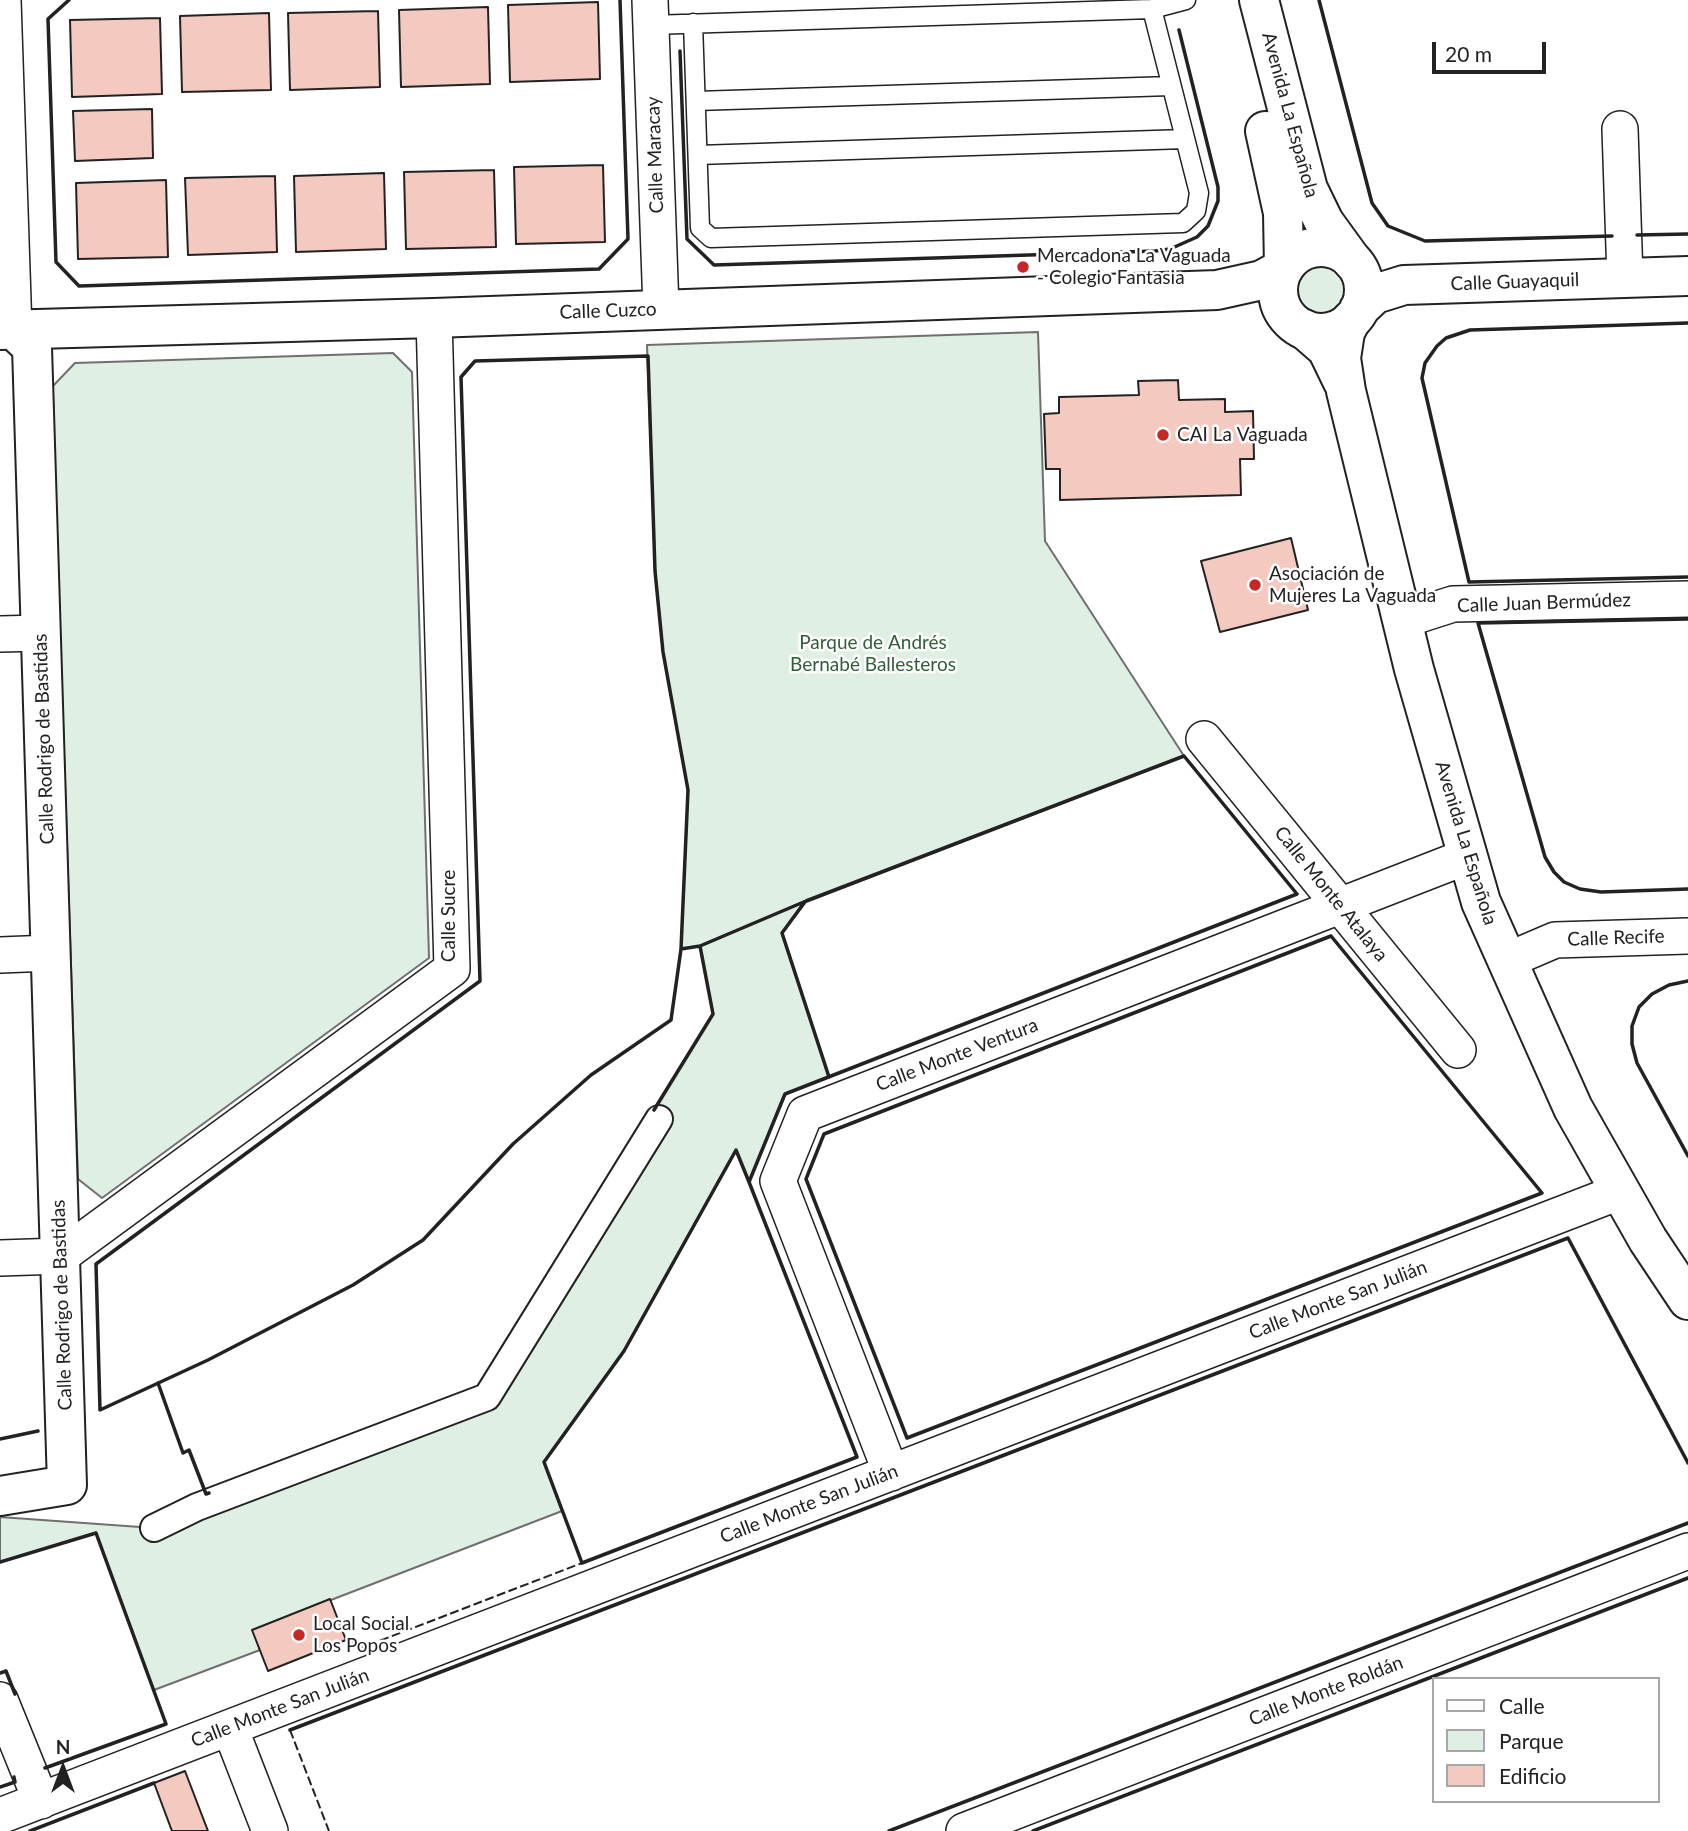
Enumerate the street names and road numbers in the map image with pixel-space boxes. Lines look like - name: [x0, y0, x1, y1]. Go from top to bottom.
- street label: Avenida La Española: [1257, 30, 1323, 200]
- street label: Calle Maracay: [642, 96, 668, 214]
- street label: Calle Guayaquil: [1450, 268, 1580, 296]
- street label: Calle Cuzco: [559, 298, 657, 324]
- street label: Calle Juan Bermúdez: [1457, 589, 1631, 617]
- street label: Calle Rodrigo de Bastidas: [29, 633, 59, 845]
- street label: Avenida La Española: [1430, 758, 1502, 928]
- street label: Calle Monte Atalaya: [1269, 822, 1393, 966]
- street label: Calle Sucre: [438, 870, 460, 962]
- street label: Calle Recife: [1567, 925, 1665, 951]
- street label: Calle Monte Ventura: [873, 1014, 1041, 1096]
- street label: Calle Rodrigo de Bastidas: [47, 1199, 77, 1411]
- street label: Calle Monte San Julián: [1246, 1256, 1430, 1344]
- street label: Calle Monte San Julián: [717, 1460, 901, 1548]
- street label: Calle Monte Roldán: [1246, 1651, 1406, 1731]
- street label: Calle Monte San Julián: [188, 1664, 372, 1752]

